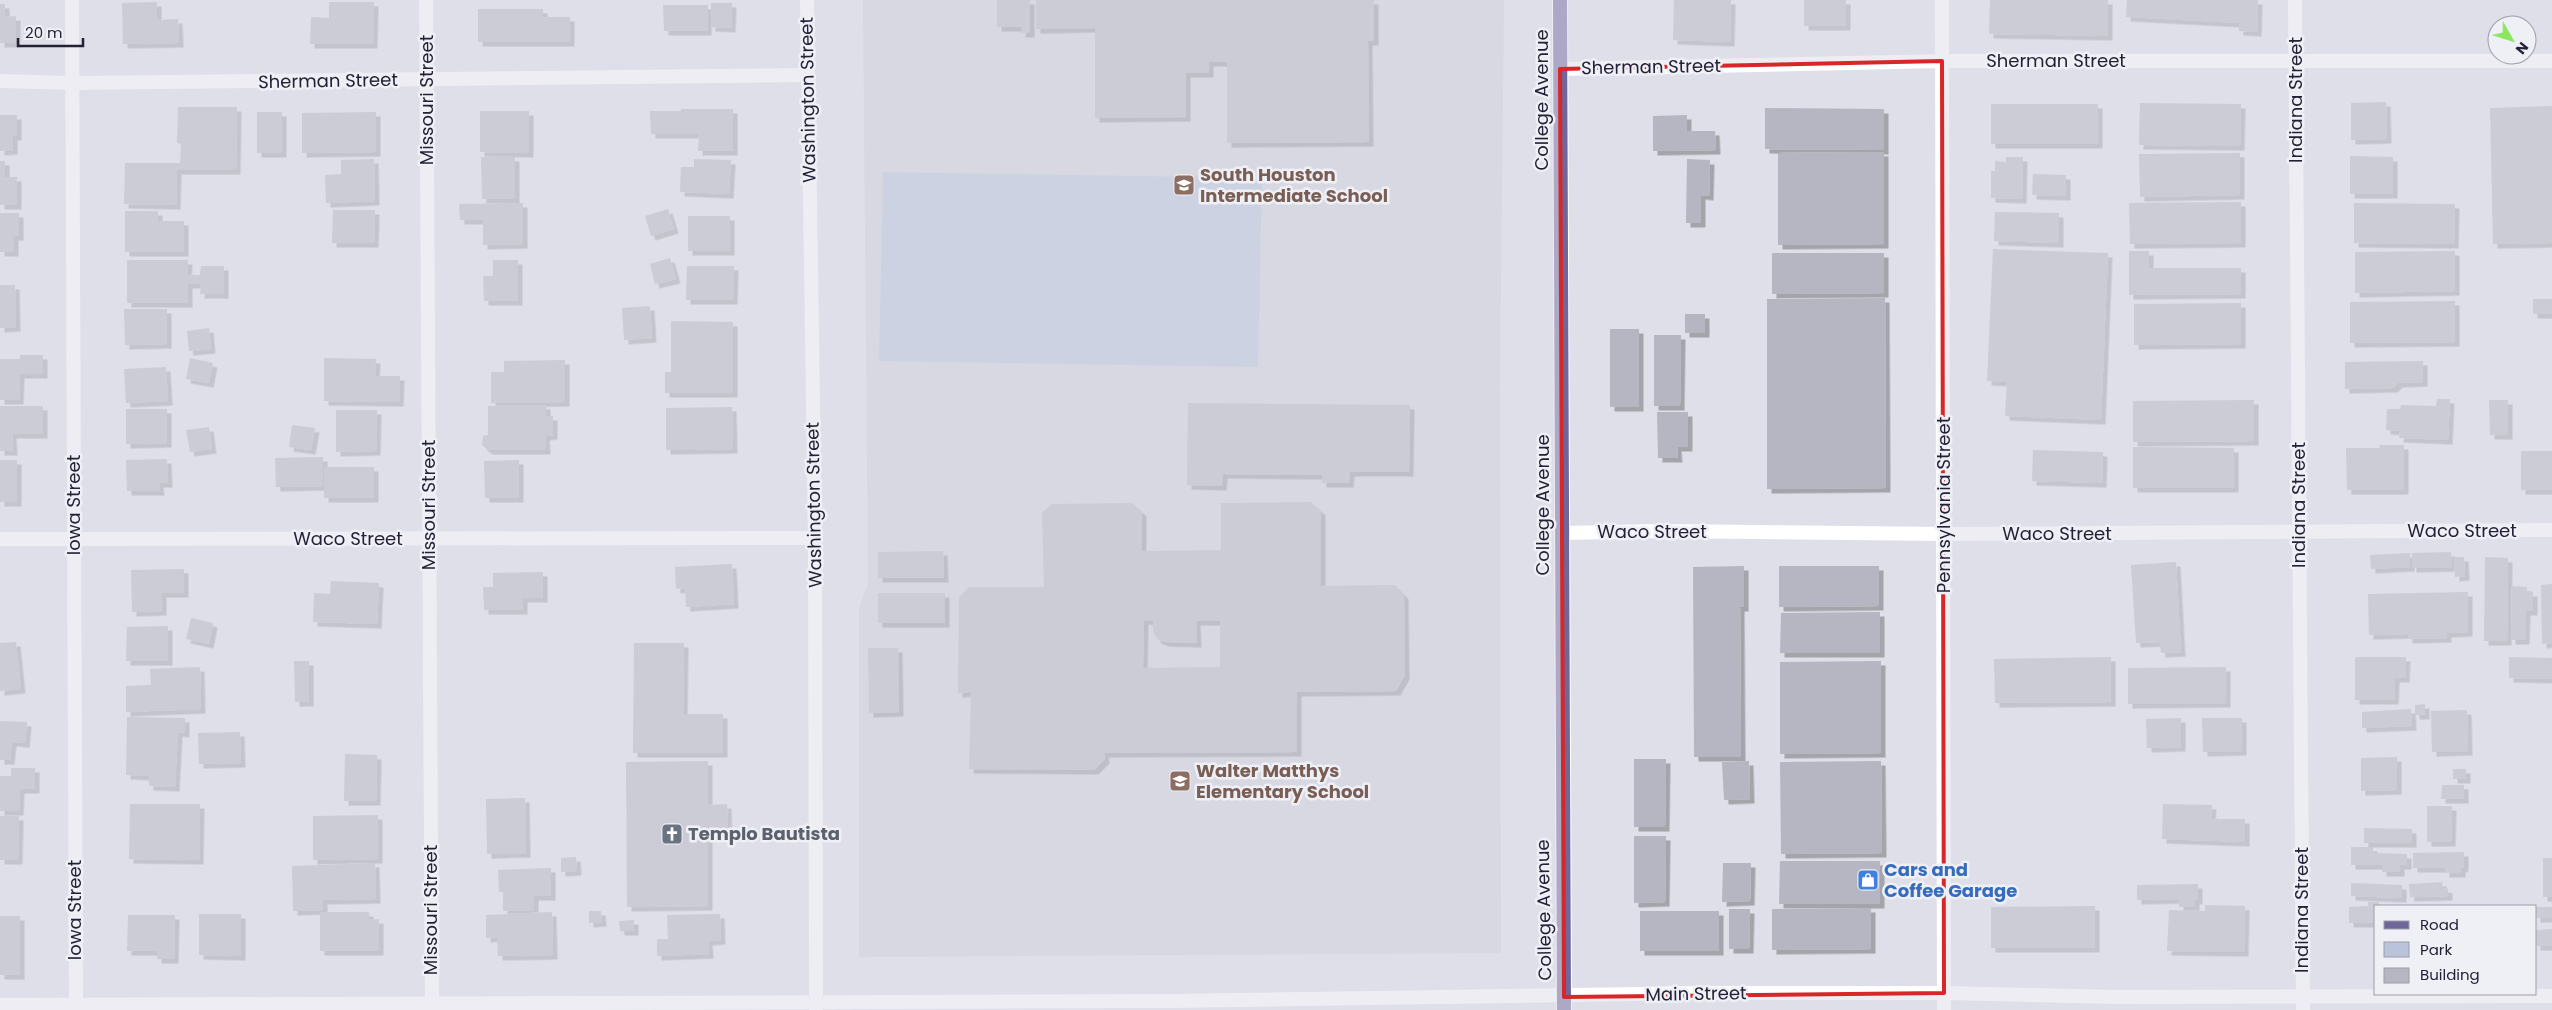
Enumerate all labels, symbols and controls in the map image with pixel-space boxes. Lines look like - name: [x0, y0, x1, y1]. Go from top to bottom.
- scale bar: [18, 15, 82, 47]
- north arrow: [2487, 15, 2537, 65]
- street label: Washington Street: [794, 17, 821, 183]
- text: 20 m: [25, 22, 63, 43]
- street label: College Avenue: [1529, 29, 1554, 171]
- street label: Missouri Street: [414, 35, 439, 165]
- street label: Indiana Street: [2283, 37, 2308, 163]
- text: N: [2511, 38, 2533, 59]
- street label: Sherman Street: [1986, 48, 2126, 73]
- street label: Sherman Street: [1581, 53, 1721, 80]
- street label: Sherman Street: [258, 67, 398, 94]
- place label: South Houston Intermediate School: [1200, 162, 1388, 208]
- school or university icon: South Houston Intermediate School: [1172, 173, 1196, 197]
- street label: Pennsylvania Street: [1931, 417, 1956, 593]
- street label: Washington Street: [800, 422, 827, 588]
- street label: College Avenue: [1530, 434, 1555, 576]
- street label: Missouri Street: [416, 440, 441, 570]
- street label: Indiana Street: [2286, 442, 2311, 568]
- street label: Iowa Street: [61, 455, 86, 555]
- street label: Waco Street: [2407, 518, 2517, 543]
- street label: Waco Street: [1597, 519, 1707, 544]
- street label: Waco Street: [2002, 521, 2112, 546]
- street label: Waco Street: [293, 526, 403, 551]
- place label: Walter Matthys Elementary School: [1196, 758, 1369, 804]
- school or university icon: Walter Matthys Elementary School: [1168, 769, 1192, 793]
- place label: Templo Bautista: [688, 821, 840, 846]
- church icon: Templo Bautista: [660, 822, 684, 846]
- street label: College Avenue: [1530, 839, 1557, 981]
- street label: Missouri Street: [418, 845, 443, 975]
- street label: Indiana Street: [2289, 847, 2314, 973]
- place label: Cars and Coffee Garage: [1884, 857, 2017, 903]
- street label: Iowa Street: [62, 860, 87, 960]
- shop icon: Cars and Coffee Garage: [1856, 868, 1880, 892]
- legend: [2374, 905, 2537, 995]
- text: Road: [2420, 914, 2459, 935]
- text: Park: [2420, 939, 2452, 960]
- text: Building: [2420, 964, 2480, 985]
- street label: Main Street: [1645, 980, 1747, 1007]

